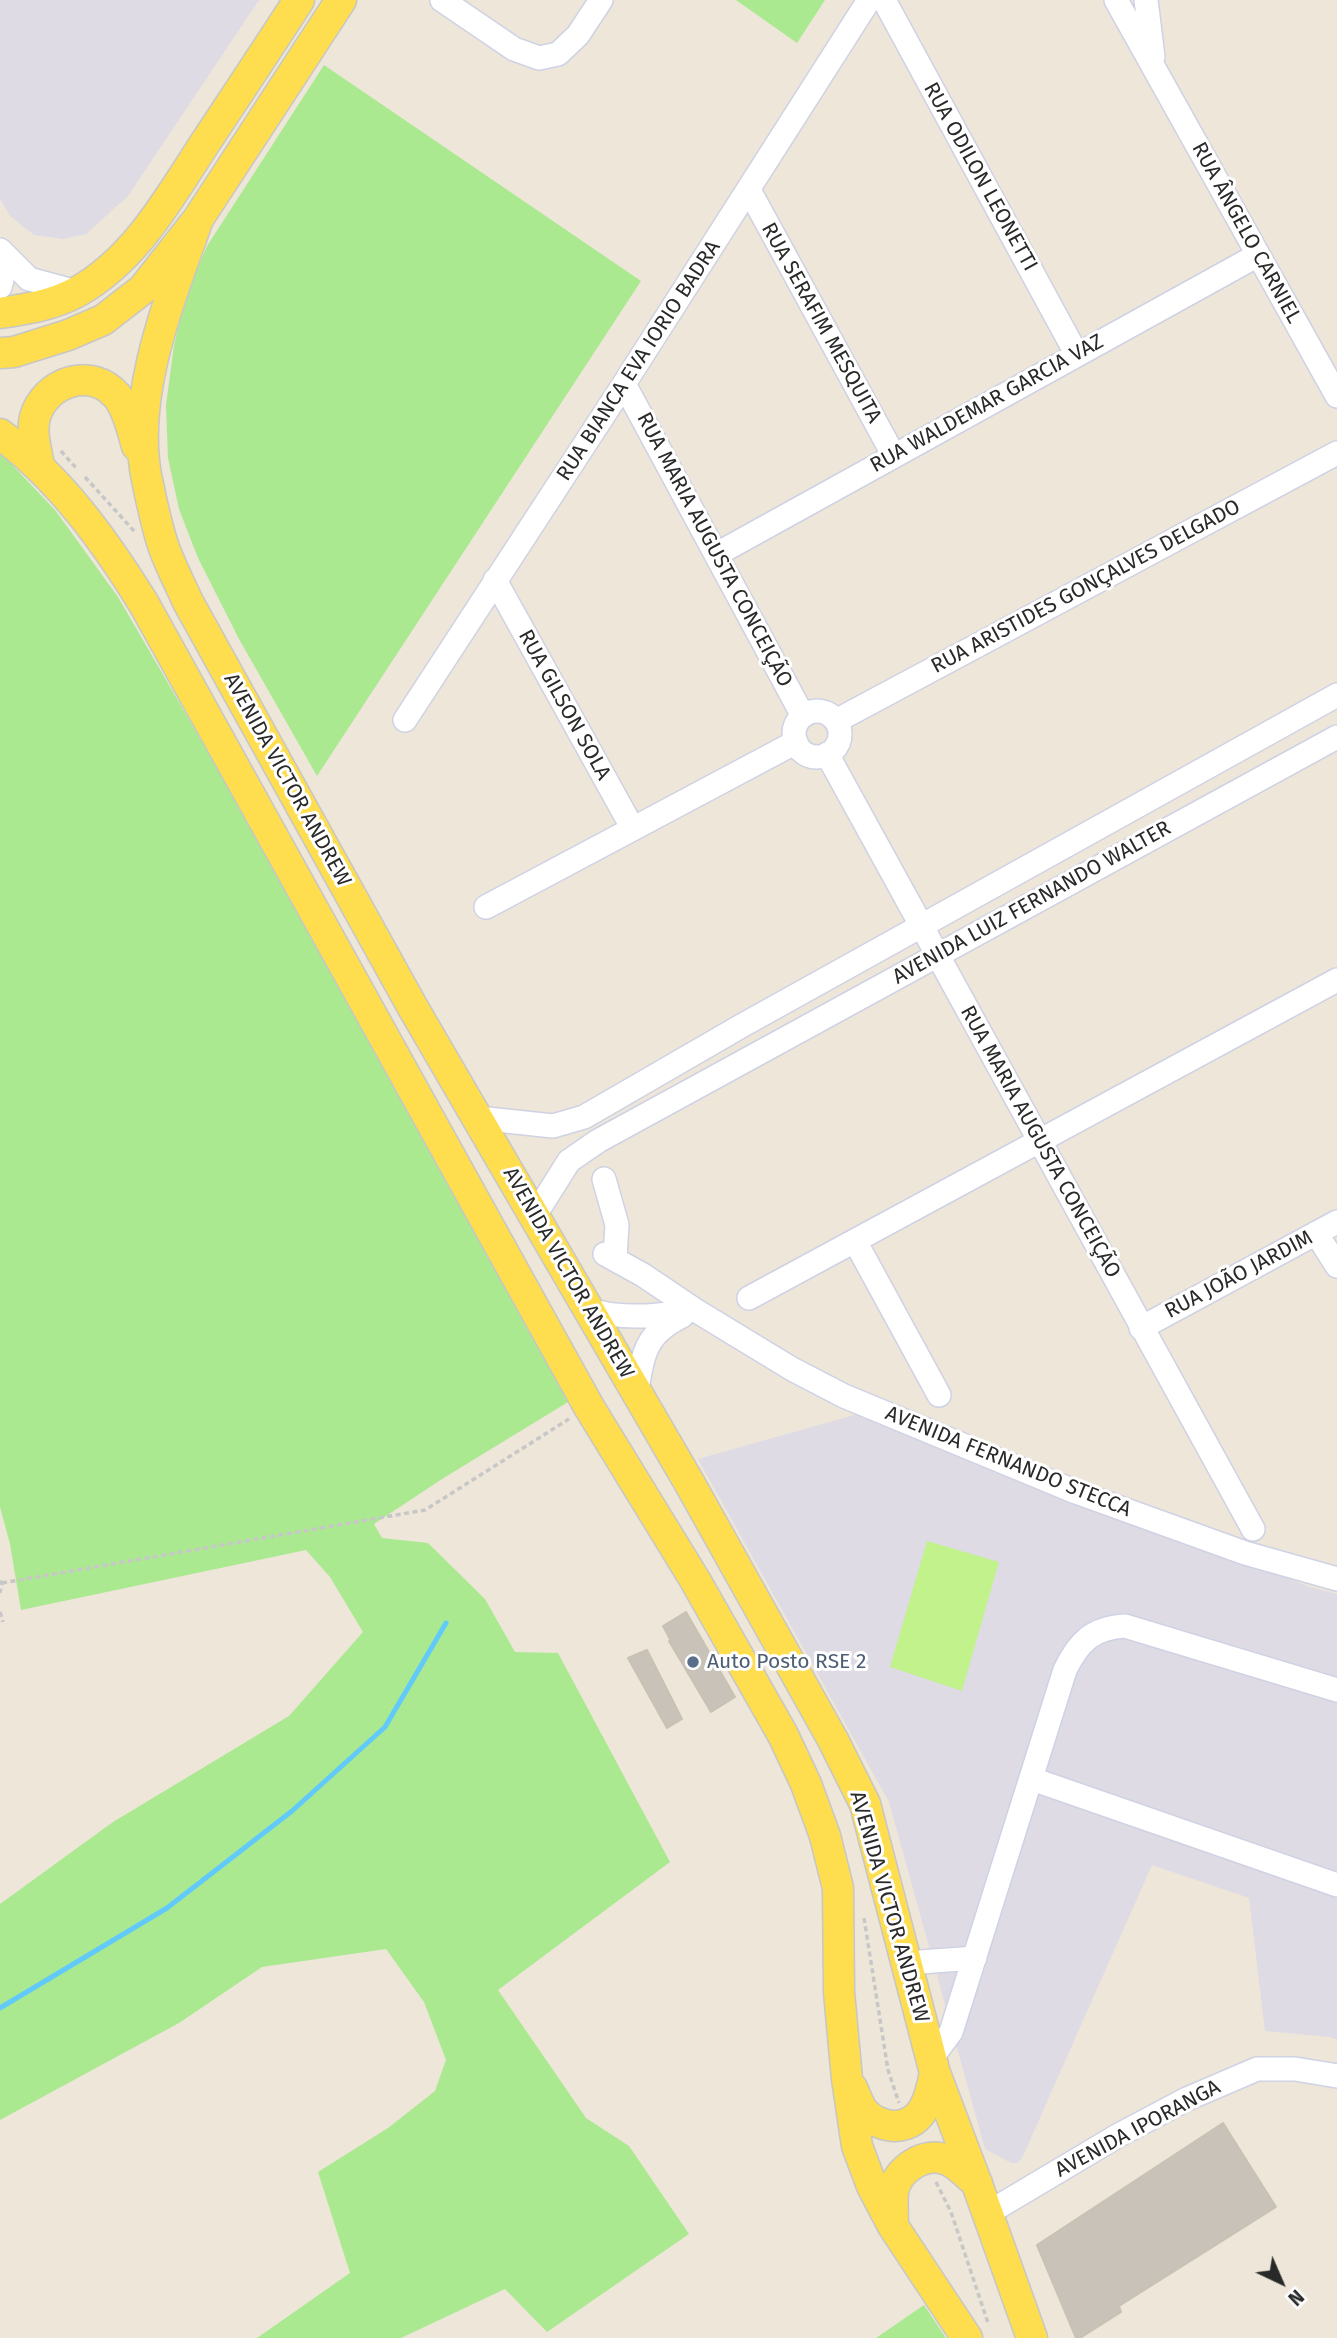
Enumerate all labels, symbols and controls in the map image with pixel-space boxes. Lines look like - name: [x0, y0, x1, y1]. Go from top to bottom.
- street label: RUA ODILON LEONETTI: [918, 78, 1042, 276]
- street label: RUA ÂNGELO CARNIEL: [1186, 138, 1306, 328]
- street label: RUA SERAFIM MESQUITA: [755, 219, 887, 427]
- street label: RUA BIANCA EVA IORIO BADRA: [552, 236, 726, 486]
- street label: RUA WALDEMAR GARCIA VAZ: [866, 329, 1108, 479]
- street label: RUA MARIA AUGUSTA CONCEIÇÃO: [631, 408, 797, 692]
- street label: RUA ARISTIDES GONÇALVES DELGADO: [927, 495, 1245, 679]
- street label: RUA GILSON SOLA: [512, 626, 616, 784]
- street label: AVENIDA VICTOR ANDREW: [218, 669, 356, 891]
- street label: AVENIDA LUIZ FERNANDO WALTER: [889, 816, 1175, 990]
- street label: RUA MARIA AUGUSTA CONCEIÇÃO: [954, 1001, 1126, 1283]
- street label: AVENIDA VICTOR ANDREW: [497, 1163, 639, 1383]
- street label: RUA JOÃO JARDIM: [1161, 1225, 1317, 1325]
- street label: AVENIDA FERNANDO STECCA: [882, 1401, 1134, 1523]
- place label: Auto Posto RSE 2: [707, 1649, 866, 1675]
- marker: Auto Posto RSE 2: [685, 1654, 701, 1670]
- street label: AVENIDA VICTOR ANDREW: [844, 1788, 934, 2026]
- street label: AVENIDA IPORANGA: [1051, 2075, 1225, 2183]
- north arrow: [1246, 2247, 1316, 2317]
- text: N: [1283, 2285, 1308, 2310]

